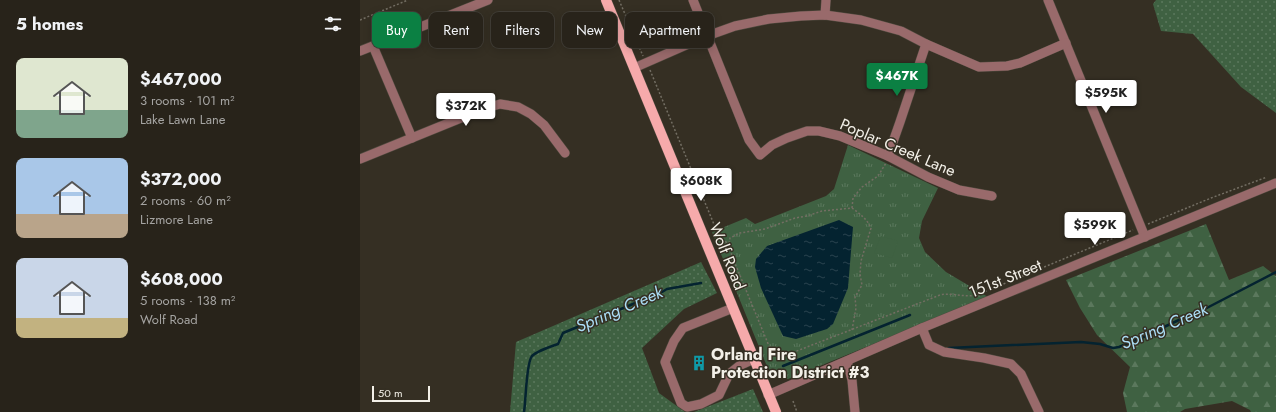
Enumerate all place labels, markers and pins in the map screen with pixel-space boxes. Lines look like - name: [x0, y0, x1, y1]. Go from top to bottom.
- pin: $467K: [869, 63, 925, 97]
- pin: $595K: [1078, 80, 1134, 114]
- pin: $372K: [438, 93, 494, 127]
- pin: $608K: [673, 168, 729, 202]
- pin: $599K: [1067, 212, 1123, 246]
- place label: Orland Fire Protection District #3: [711, 343, 870, 384]
- building icon: Orland Fire Protection District #3: [690, 354, 708, 372]

